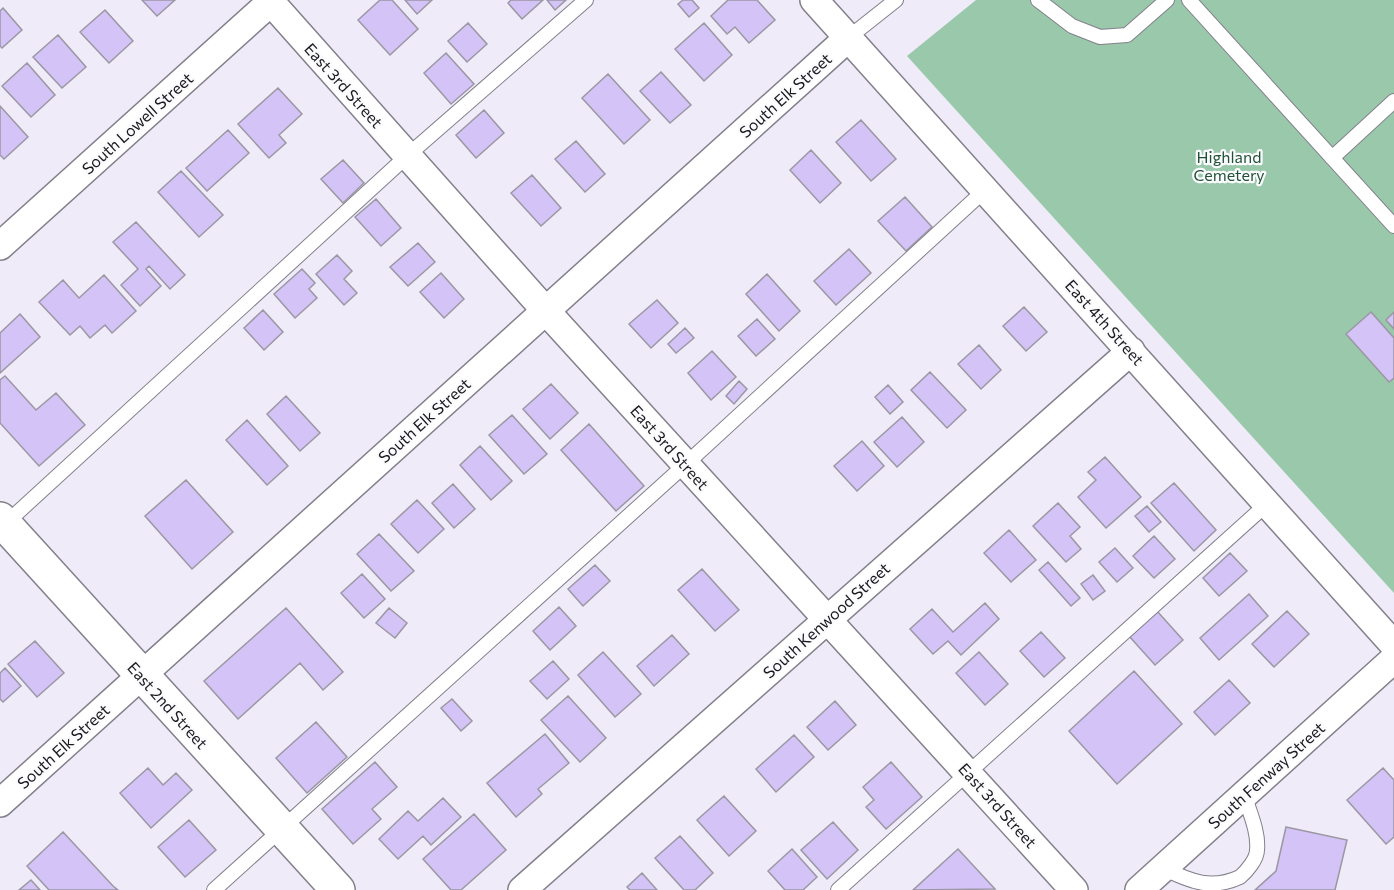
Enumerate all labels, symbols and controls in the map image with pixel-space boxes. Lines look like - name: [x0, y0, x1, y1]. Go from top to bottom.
- street label: East 3rd Street: [301, 39, 387, 132]
- street label: South Elk Street: [735, 48, 835, 141]
- street label: South Lowell Street: [78, 68, 197, 178]
- park label: Highland Cemetery: [1193, 147, 1265, 184]
- street label: East 4th Street: [1062, 275, 1149, 369]
- street label: South Elk Street: [374, 373, 474, 466]
- street label: East 3rd Street: [627, 401, 713, 494]
- street label: South Kenwood Street: [759, 558, 893, 682]
- street label: East 2nd Street: [124, 658, 212, 753]
- street label: South Elk Street: [13, 699, 113, 792]
- street label: South Fenway Street: [1204, 717, 1329, 832]
- street label: East 3rd Street: [955, 759, 1041, 852]

